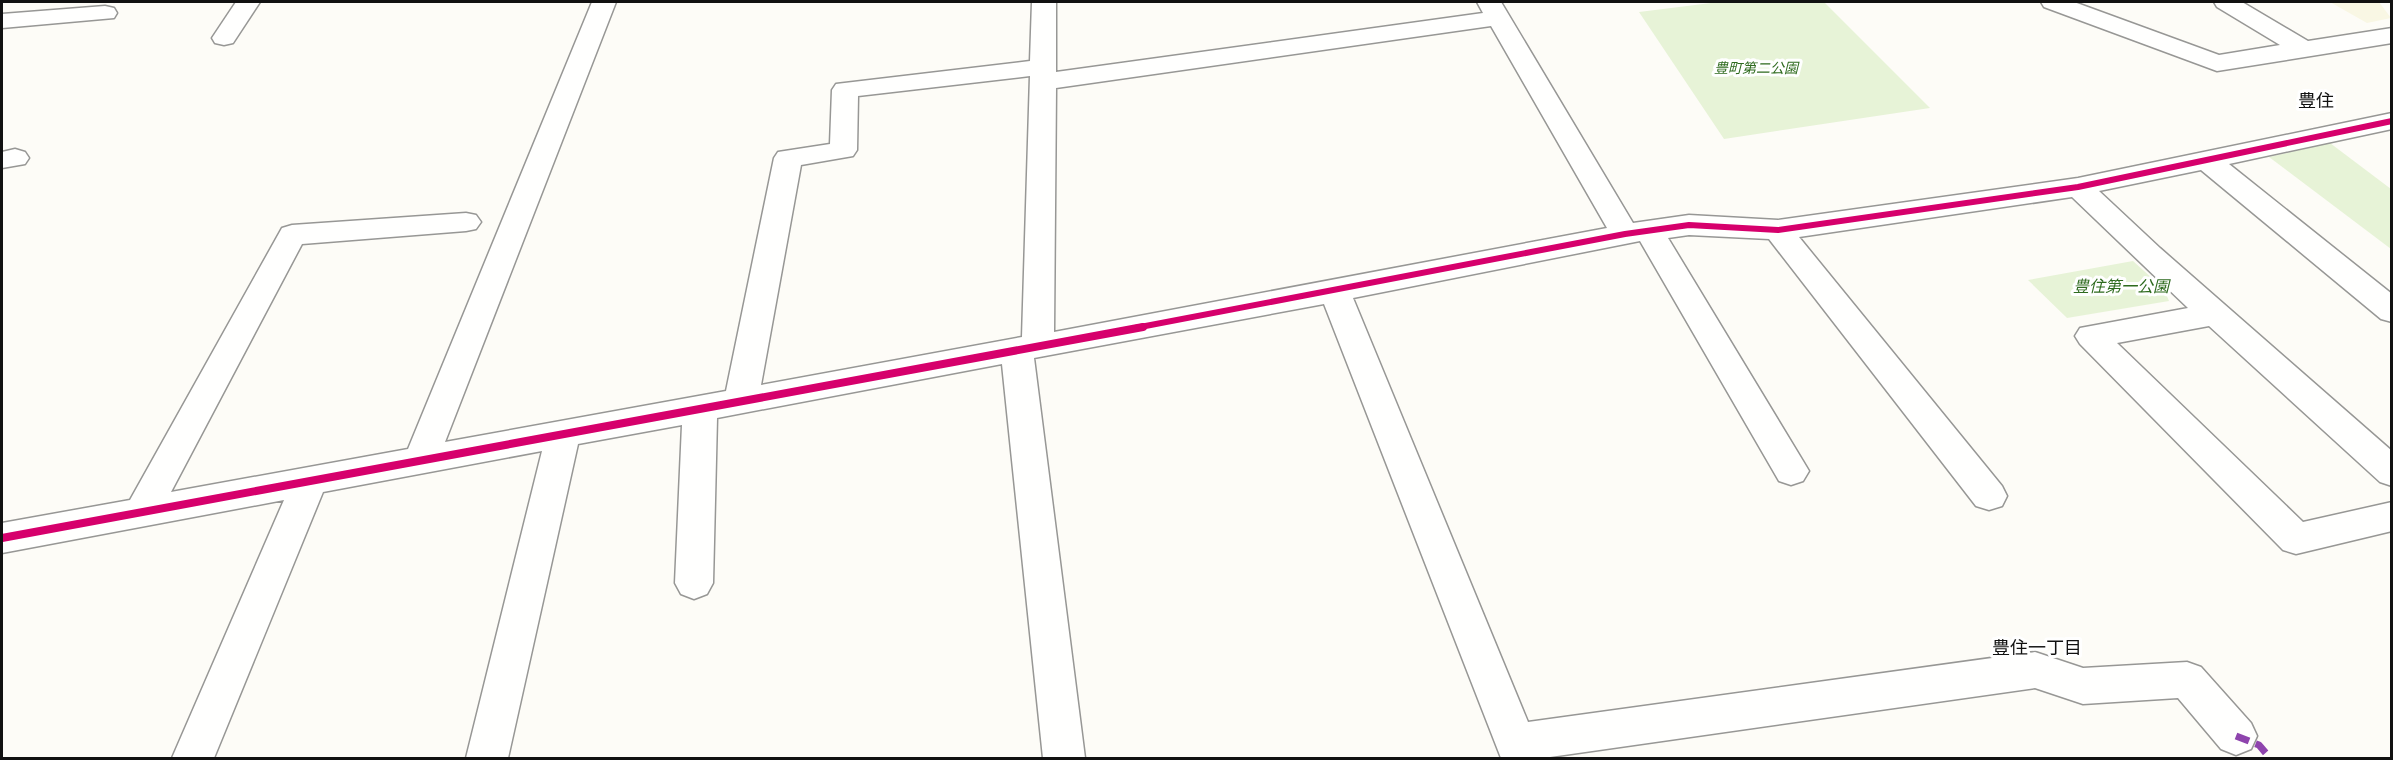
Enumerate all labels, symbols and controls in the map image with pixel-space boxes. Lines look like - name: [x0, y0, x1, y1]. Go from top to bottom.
- park label: 豊町第二公園: [1714, 59, 1800, 77]
- district label: 豊住: [2298, 90, 2334, 112]
- park label: 豊住第一公園: [2073, 276, 2171, 296]
- district label: 豊住一丁目: [1992, 637, 2082, 659]

